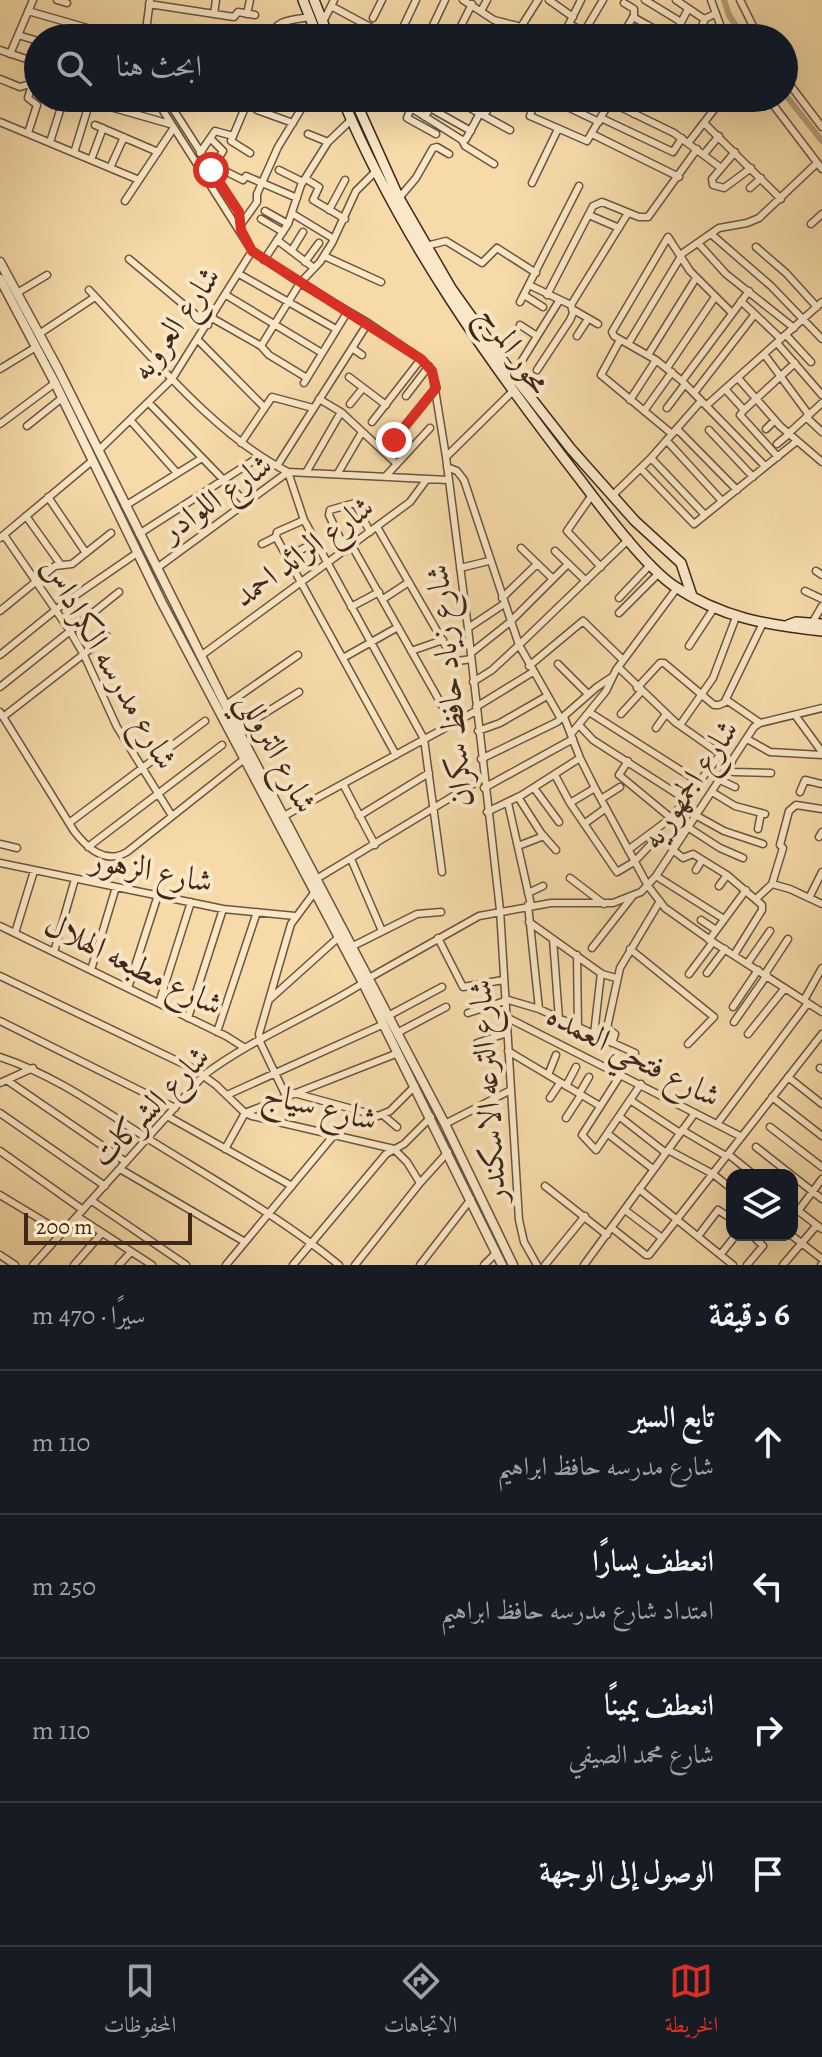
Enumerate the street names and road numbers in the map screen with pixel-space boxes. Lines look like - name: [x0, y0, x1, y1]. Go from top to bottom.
- street label: شارع العروبه: [119, 257, 235, 392]
- street label: محور المرج: [463, 295, 562, 406]
- street label: شارع اللوادر: [149, 443, 283, 557]
- street label: شارع الرائد احمد: [223, 485, 385, 621]
- street label: شارع مدرسه الكراداس: [27, 549, 189, 780]
- street label: شارع زياد حافظ سكران: [414, 562, 489, 810]
- street label: شارع التروللي: [220, 684, 328, 825]
- street label: شارع الجمهوريه: [629, 710, 753, 860]
- street label: شارع الزهور: [83, 836, 217, 908]
- street label: شارع مطبعه الهلال: [35, 902, 230, 1031]
- street label: شارع الترعه الاسكندر: [457, 978, 522, 1207]
- street label: شارع فتحي العمده: [536, 992, 728, 1125]
- street label: شارع الشركات: [81, 1035, 223, 1180]
- street label: شارع سياج: [257, 1071, 382, 1147]

